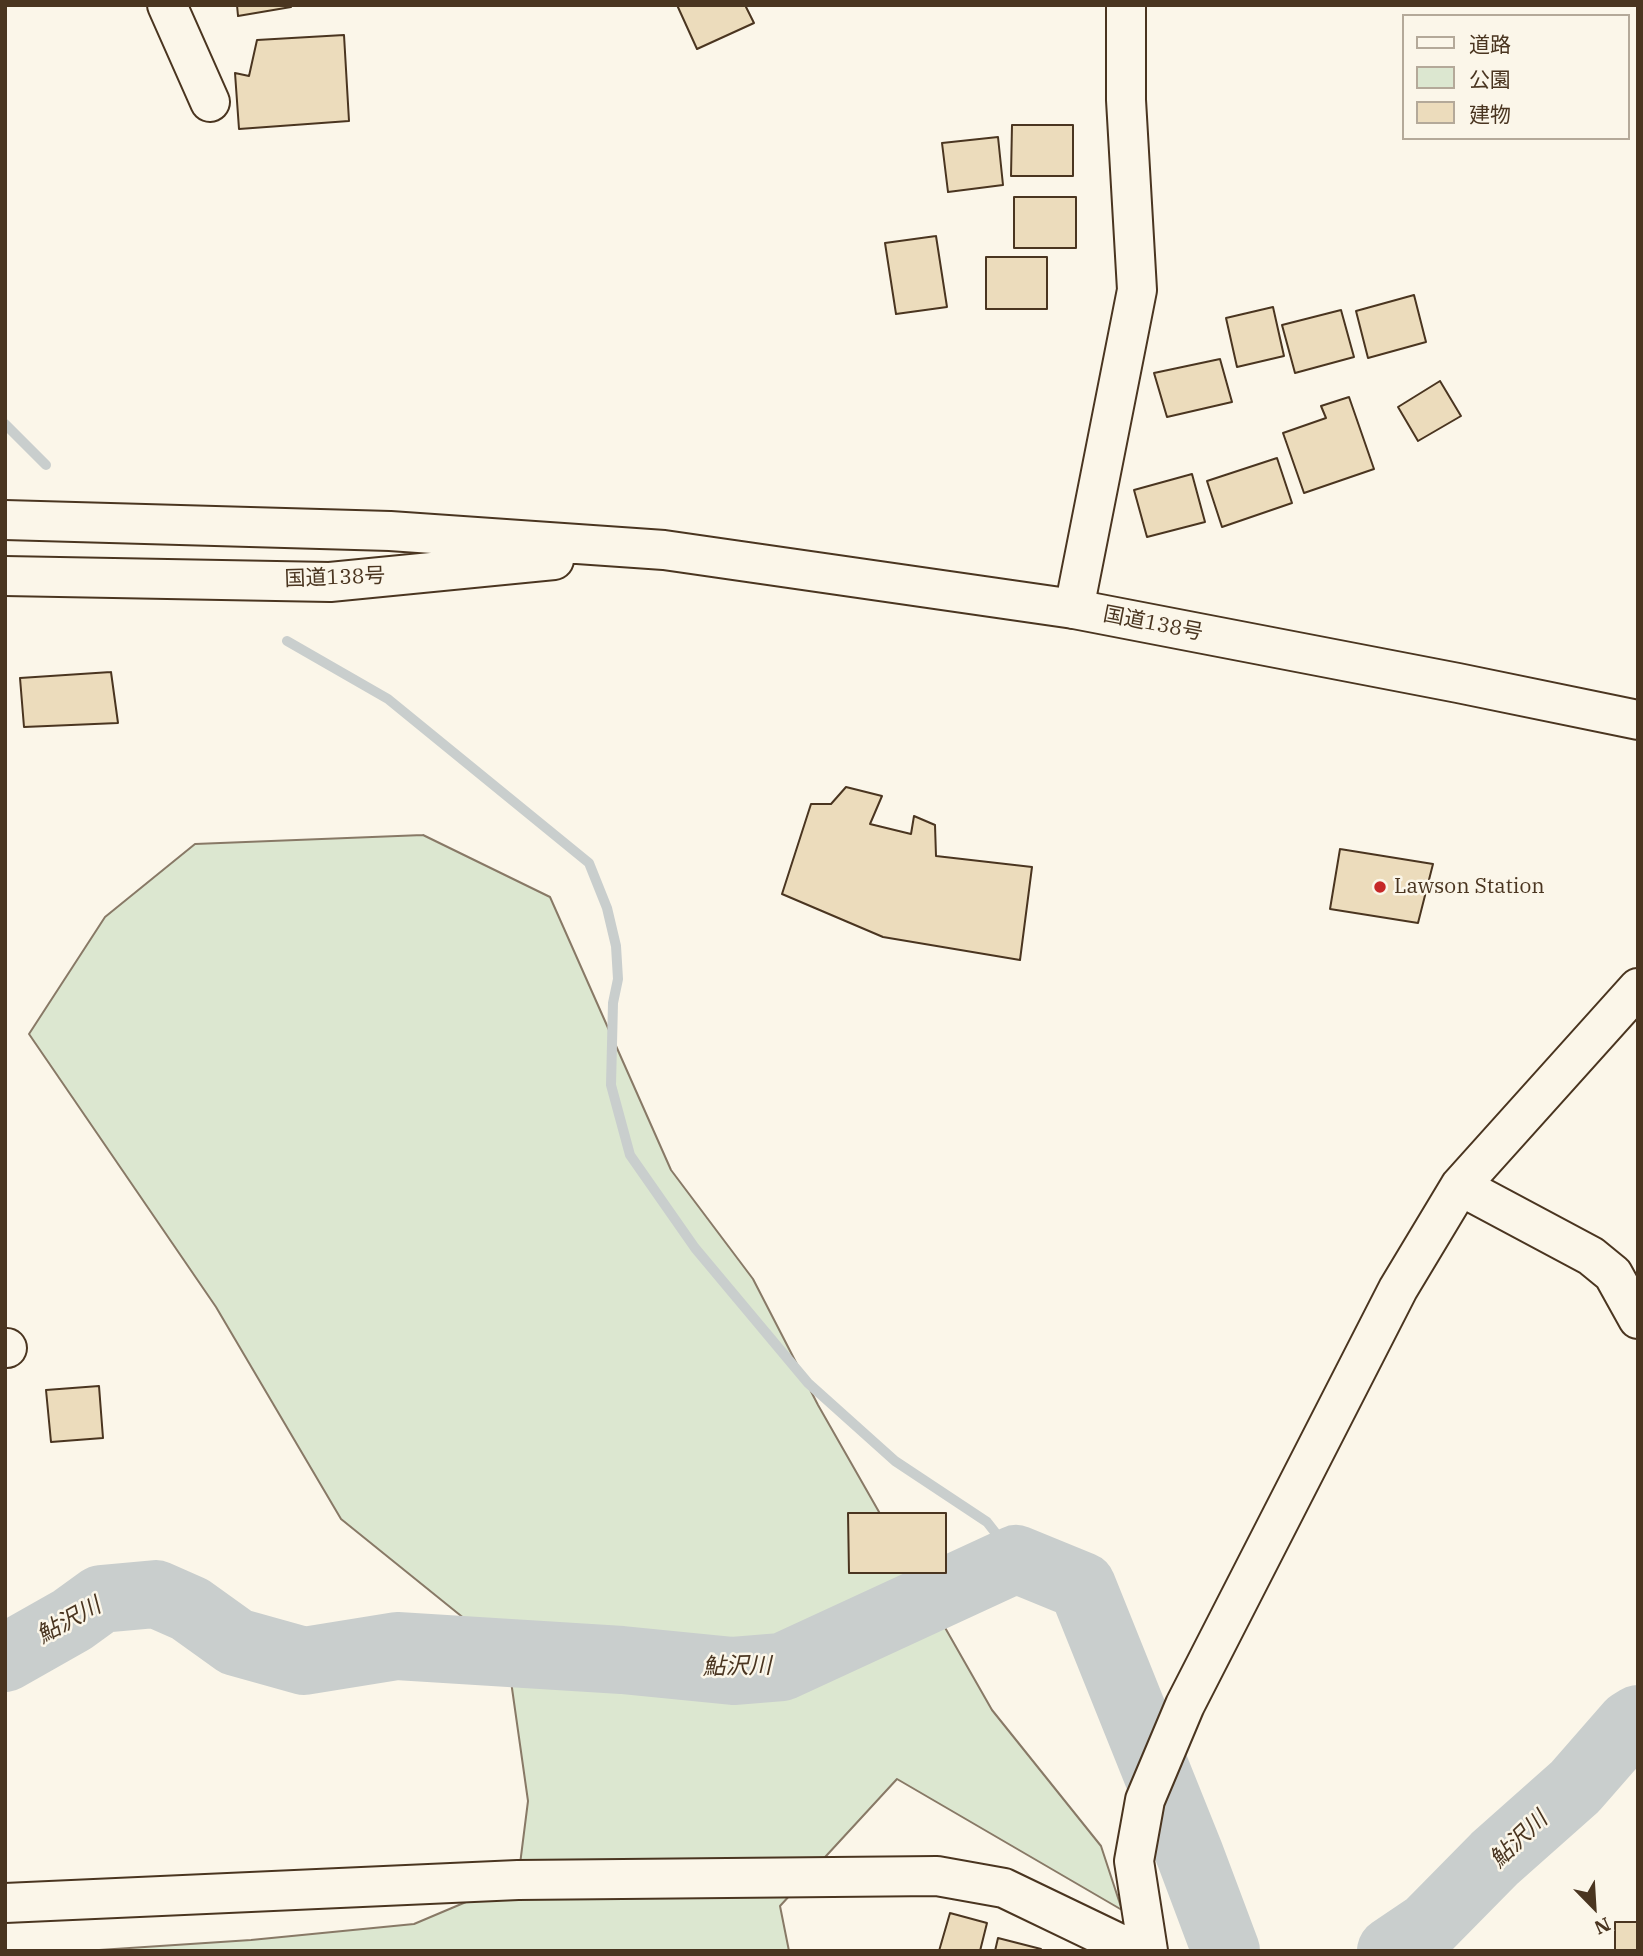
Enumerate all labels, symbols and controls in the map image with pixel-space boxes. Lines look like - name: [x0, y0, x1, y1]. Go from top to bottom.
- legend: [1402, 14, 1629, 140]
- text: 道路: [1469, 30, 1511, 58]
- text: 公園: [1469, 65, 1511, 93]
- text: 建物: [1469, 100, 1511, 128]
- street label: 国道138号: [284, 564, 386, 592]
- street label: 国道138号: [1101, 602, 1205, 646]
- place label: Lawson Station: [1394, 874, 1545, 900]
- marker: Lawson Station: [1372, 879, 1388, 895]
- water label: 鮎沢川: [32, 1592, 106, 1650]
- water label: 鮎沢川: [702, 1653, 772, 1681]
- water label: 鮎沢川: [1485, 1806, 1553, 1874]
- north arrow: [1559, 1872, 1629, 1942]
- text: N: [1591, 1912, 1614, 1940]

